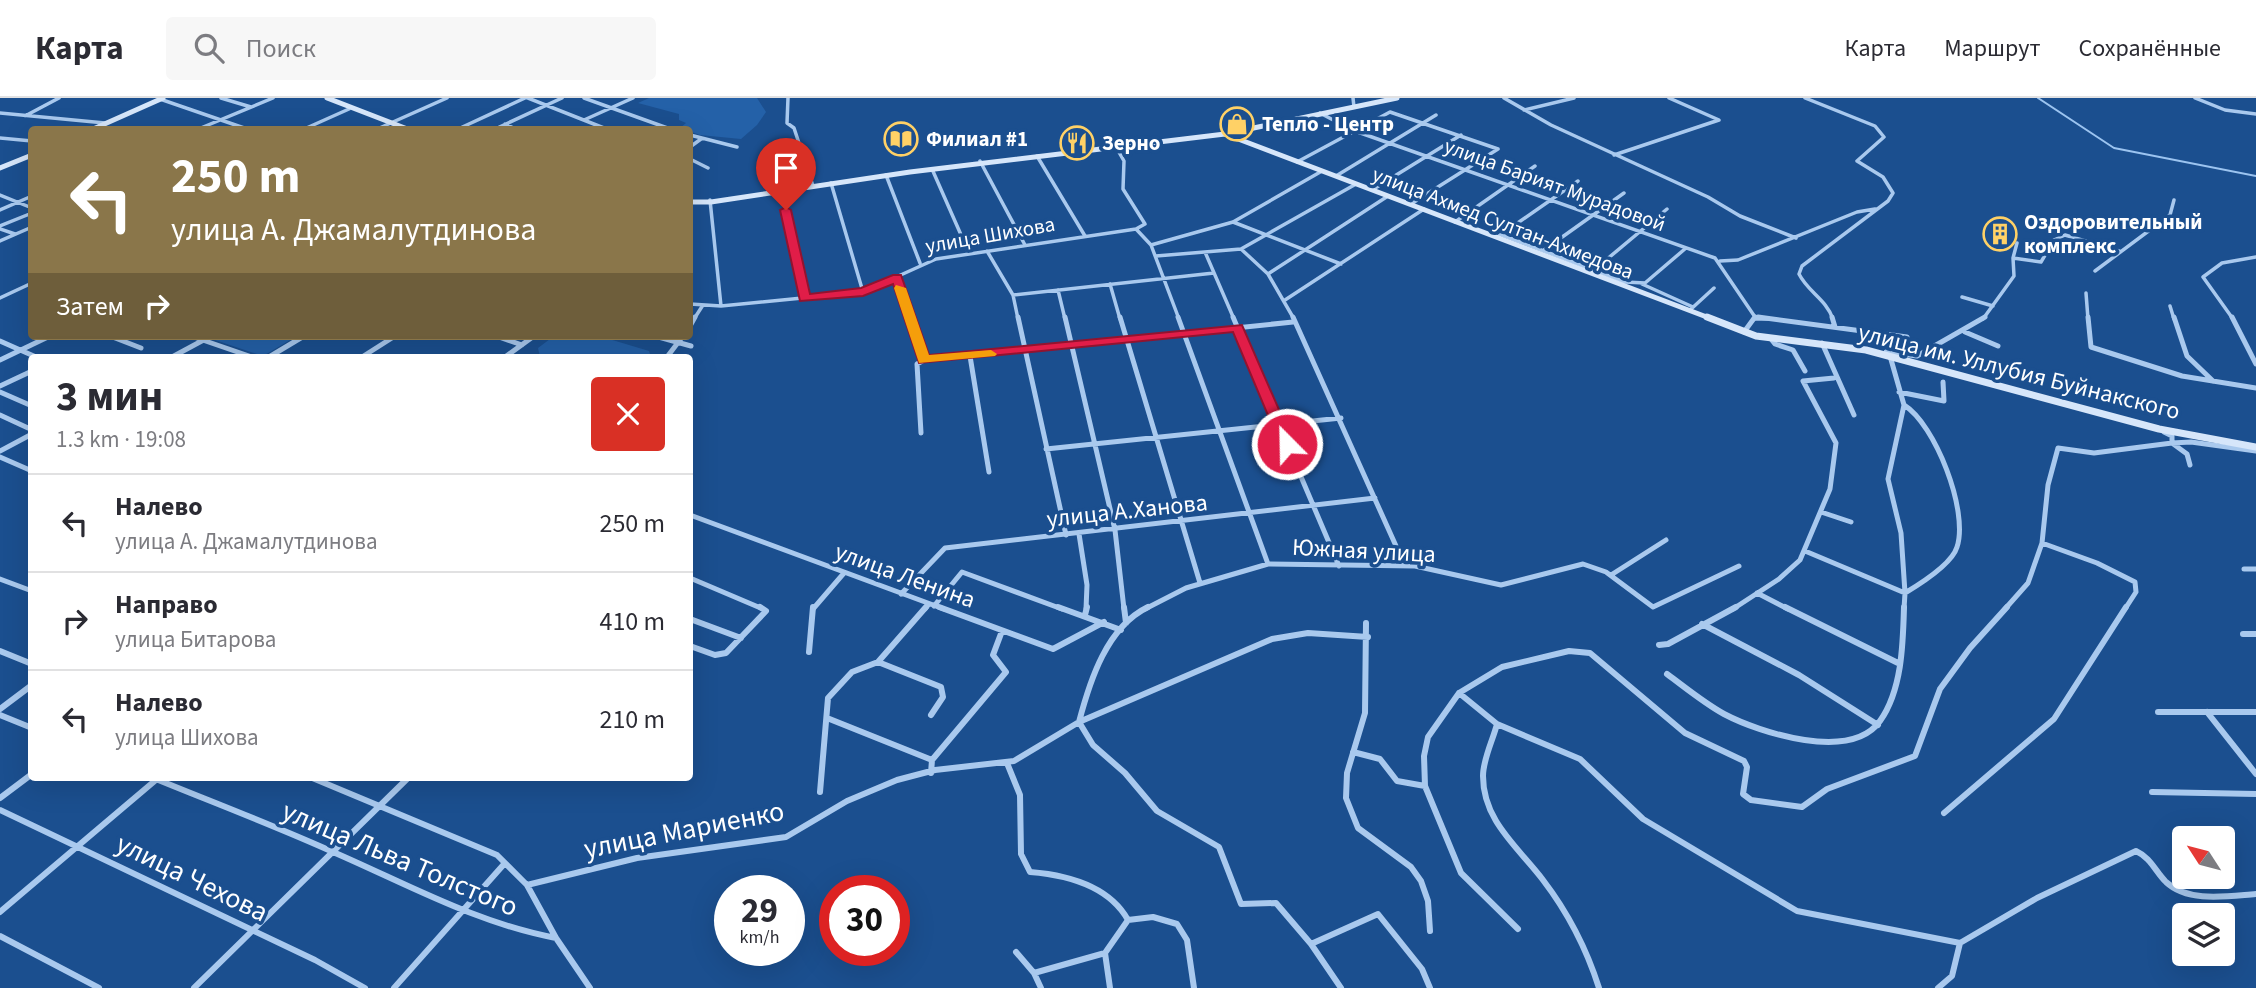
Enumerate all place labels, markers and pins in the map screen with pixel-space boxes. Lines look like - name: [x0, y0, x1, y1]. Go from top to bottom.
- shop icon: Тепло - Центр: [1218, 105, 1256, 143]
- place label: Тепло - Центр: [1262, 109, 1394, 139]
- library icon: Филиал #1: [882, 120, 920, 158]
- place label: Филиал #1: [926, 124, 1028, 154]
- restaurant icon: Зерно: [1058, 124, 1096, 162]
- place label: Зерно: [1102, 128, 1160, 158]
- pin: [756, 138, 816, 210]
- place label: Оздоровительный комплекс: [2024, 207, 2203, 261]
- building icon: Оздоровительный комплекс: [1981, 215, 2019, 253]

